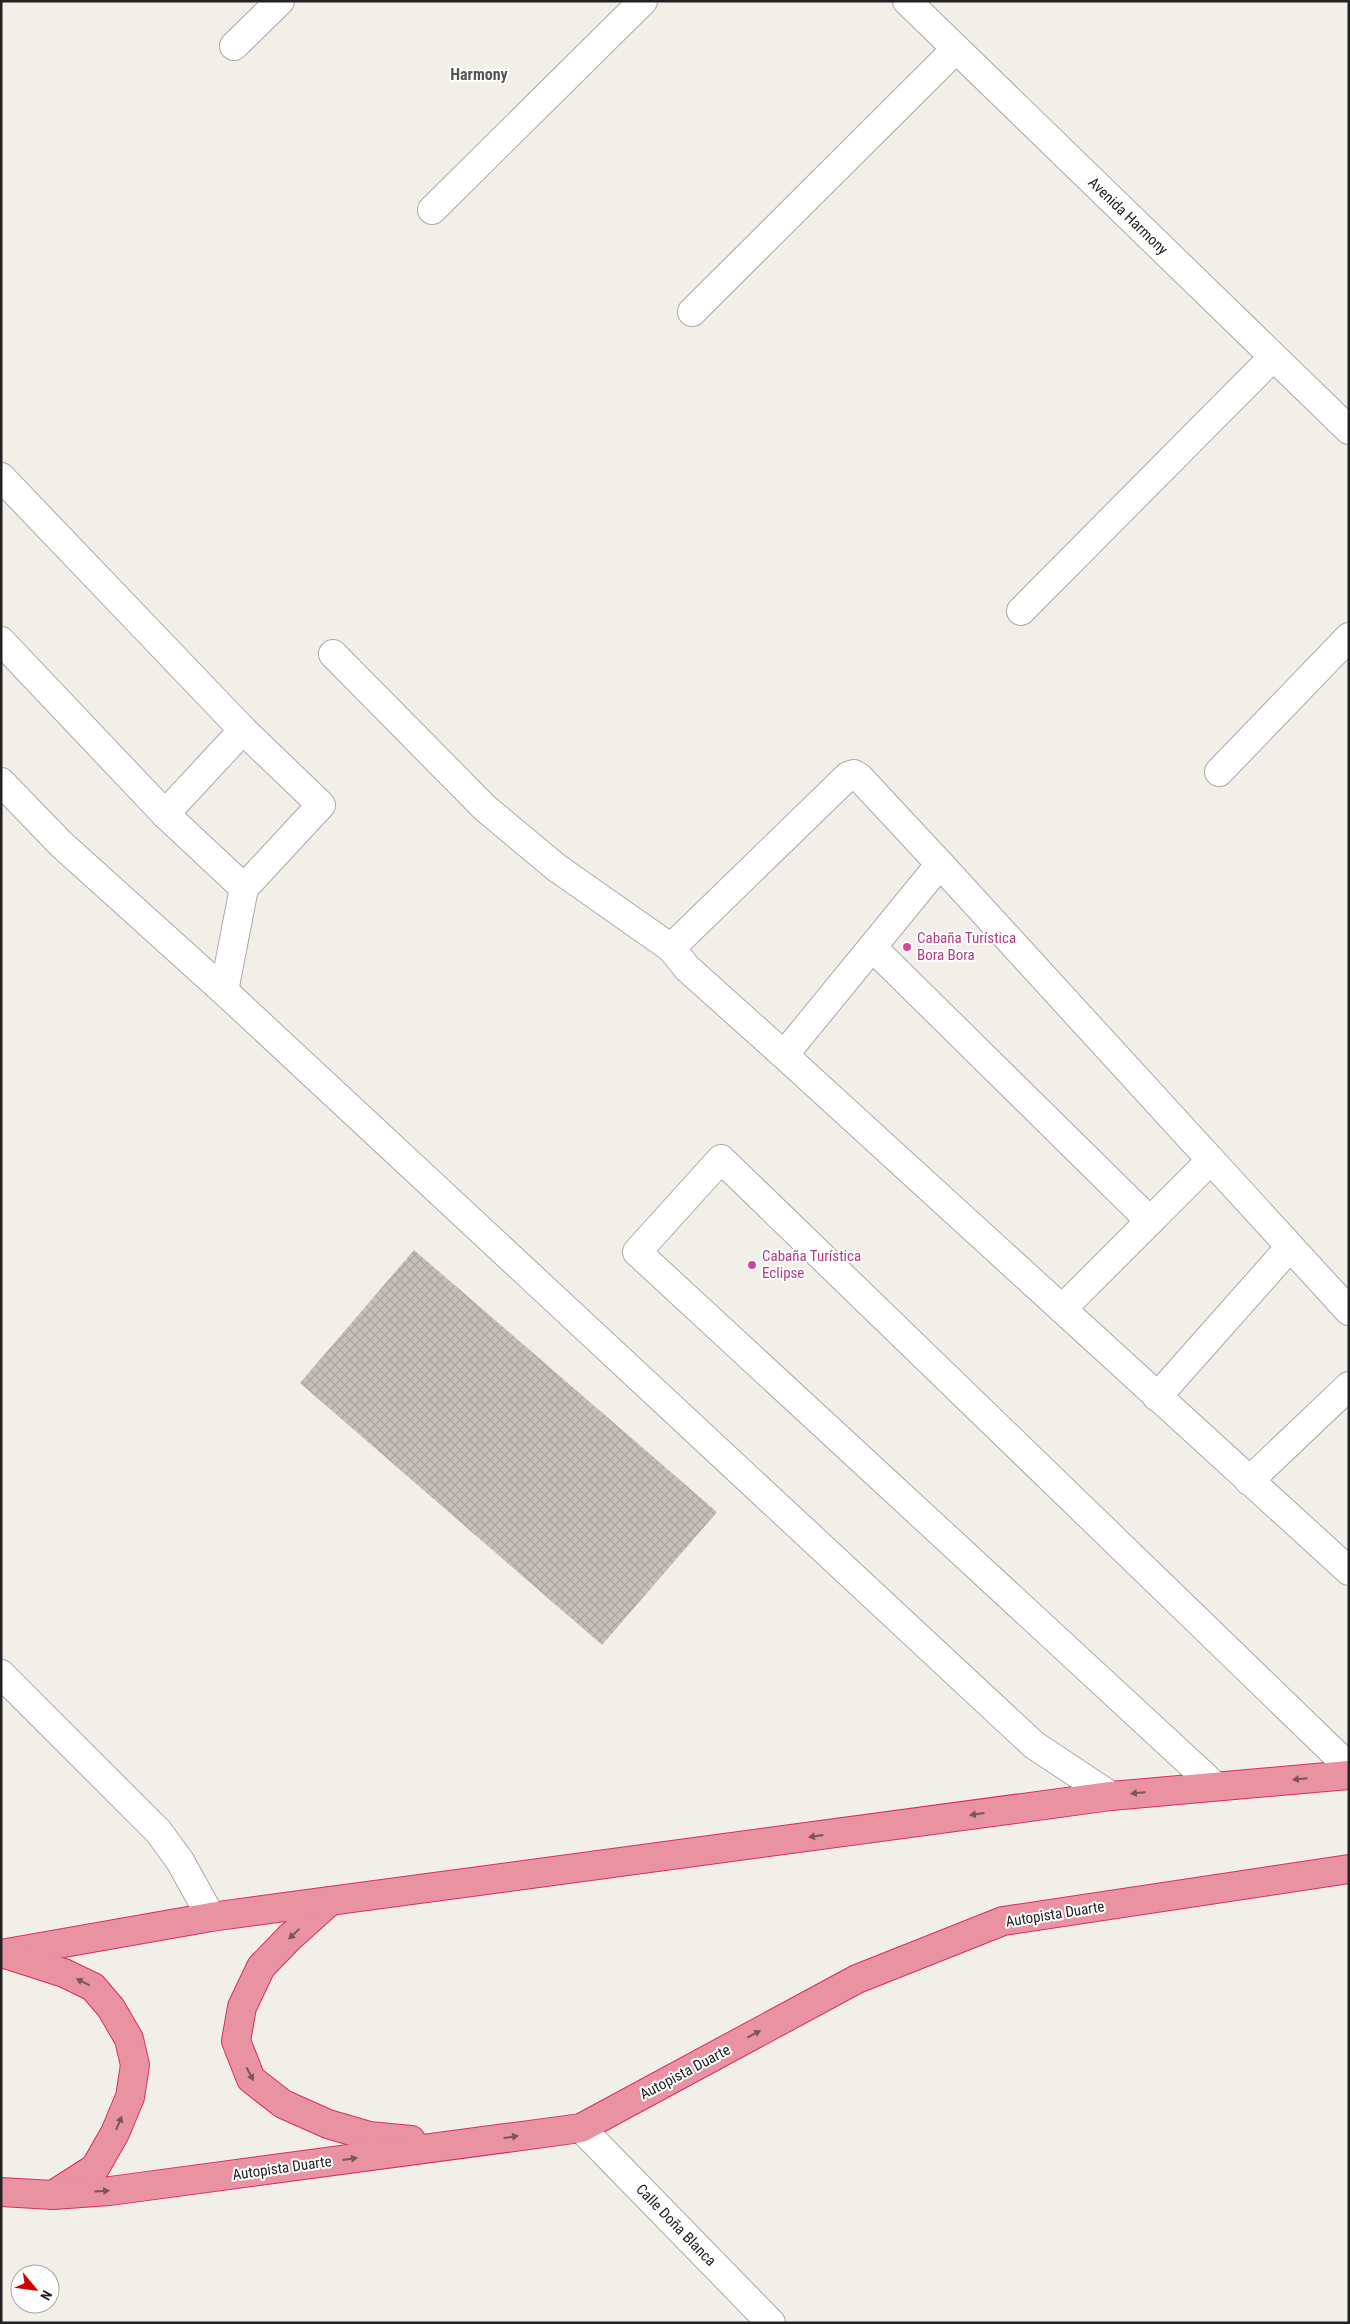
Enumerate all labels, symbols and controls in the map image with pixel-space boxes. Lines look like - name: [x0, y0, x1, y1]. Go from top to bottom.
- district label: Harmony: [450, 65, 508, 84]
- street label: Avenida Harmony: [1084, 173, 1172, 259]
- place label: Cabaña Turística Bora Bora: [917, 929, 1016, 964]
- marker: Cabaña Turística Bora Bora: [901, 941, 913, 953]
- place label: Cabaña Turística Eclipse: [762, 1247, 861, 1282]
- marker: Cabaña Turística Eclipse: [746, 1259, 758, 1271]
- one-way arrow: [1292, 1775, 1308, 1783]
- one-way arrow: [1130, 1790, 1146, 1798]
- one-way arrow: [969, 1810, 985, 1818]
- one-way arrow: [808, 1832, 824, 1840]
- street label: Autopista Duarte: [1004, 1897, 1106, 1931]
- one-way arrow: [288, 1928, 301, 1939]
- one-way arrow: [76, 1978, 90, 1986]
- one-way arrow: [748, 2030, 761, 2039]
- street label: Autopista Duarte: [637, 2041, 733, 2103]
- one-way arrow: [246, 2067, 254, 2082]
- one-way arrow: [116, 2116, 124, 2130]
- one-way arrow: [504, 2133, 520, 2141]
- street label: Autopista Duarte: [231, 2152, 333, 2184]
- one-way arrow: [343, 2155, 359, 2163]
- street label: Calle Doña Blanca: [632, 2180, 720, 2270]
- one-way arrow: [95, 2187, 111, 2195]
- north arrow: [10, 2264, 60, 2314]
- text: N: [37, 2288, 55, 2303]

